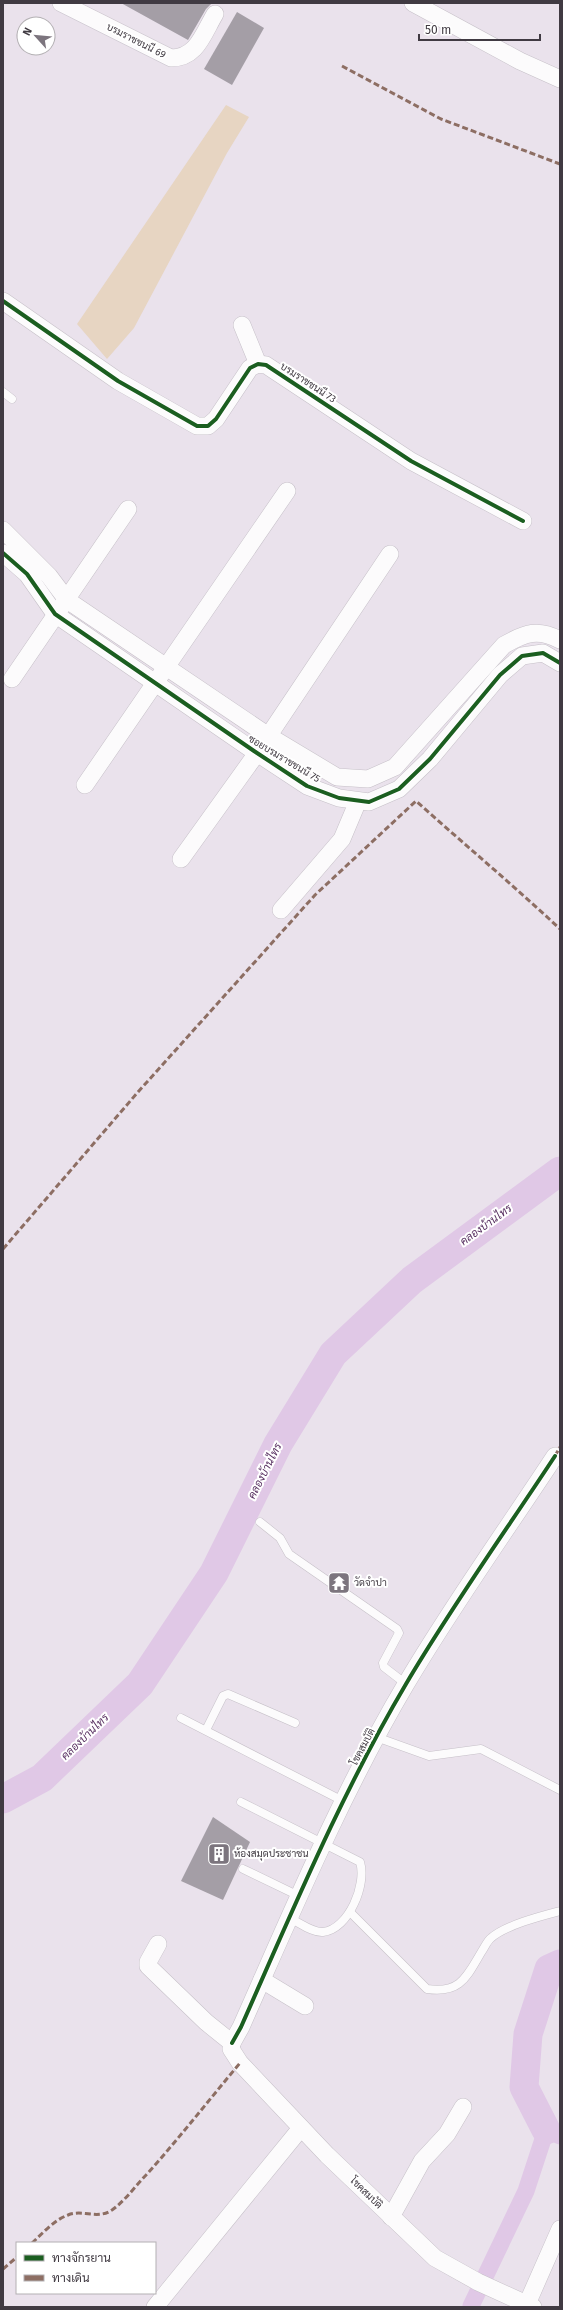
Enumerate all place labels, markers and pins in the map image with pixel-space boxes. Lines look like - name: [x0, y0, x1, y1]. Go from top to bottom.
- temple icon: วัดจำปา: [326, 1570, 352, 1596]
- place label: วัดจำปา: [354, 1576, 387, 1589]
- building icon: ห้องสมุดประชาชน: [206, 1841, 232, 1867]
- place label: ห้องสมุดประชาชน: [234, 1847, 309, 1861]

